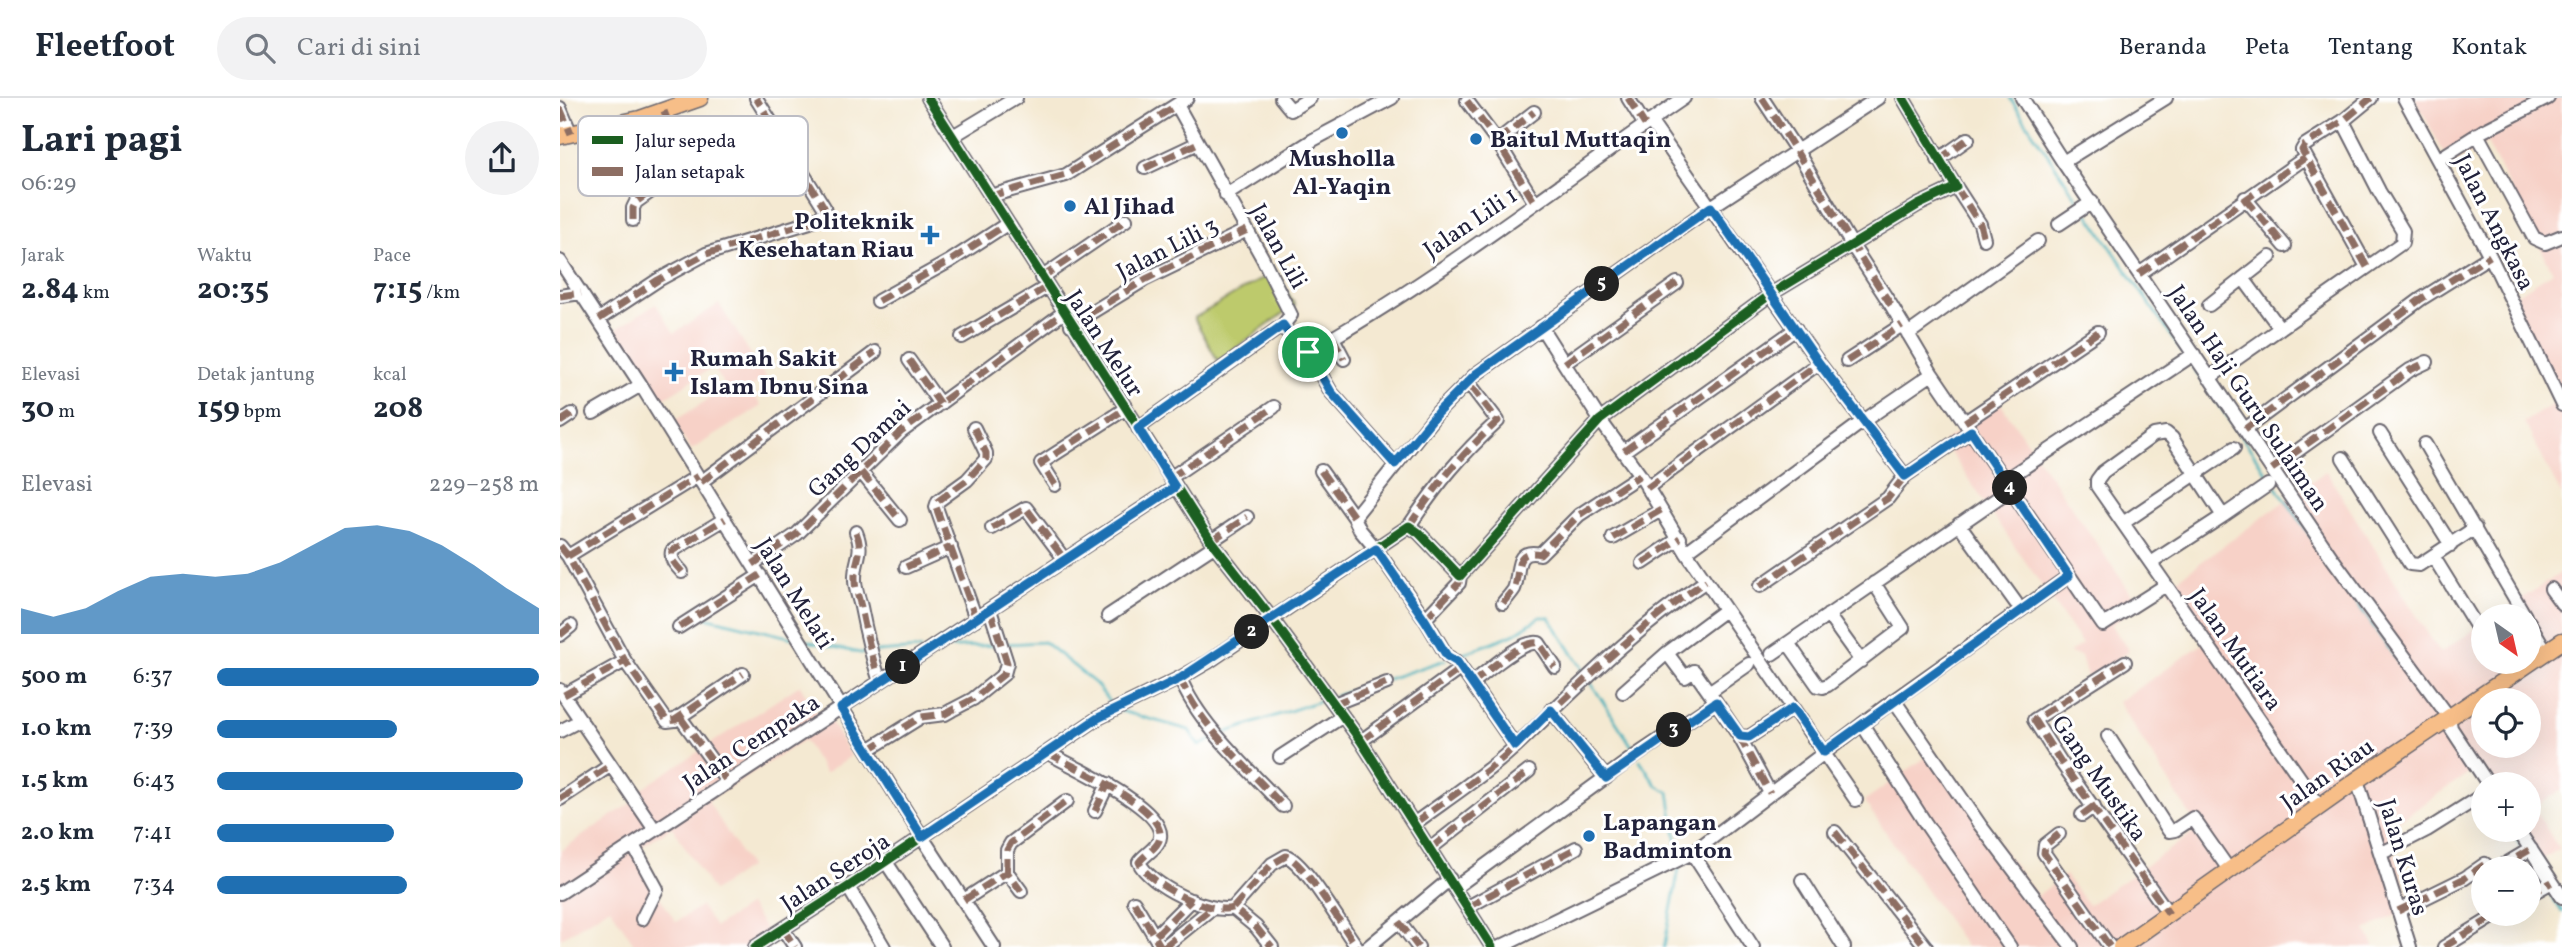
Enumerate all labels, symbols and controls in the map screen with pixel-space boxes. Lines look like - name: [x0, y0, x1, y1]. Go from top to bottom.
- search box: [217, 17, 707, 80]
- text: Fleetfoot: [35, 25, 175, 71]
- icon: search: [241, 29, 279, 67]
- text: Cari di sini: [297, 30, 421, 66]
- text: Beranda: [2119, 31, 2207, 65]
- text: Peta: [2245, 31, 2290, 65]
- text: Tentang: [2328, 31, 2413, 65]
- text: Kontak: [2451, 31, 2527, 65]
- text: Lari pagi: [21, 115, 183, 168]
- legend: [578, 116, 808, 196]
- button: share: [465, 121, 539, 195]
- place label: Baitul Muttaqin: [1490, 124, 1672, 158]
- marker: Musholla Al-Yaqin: [1334, 125, 1350, 141]
- text: Jalur sepeda: [635, 129, 736, 155]
- marker: Baitul Muttaqin: [1468, 131, 1484, 147]
- place label: Musholla Al-Yaqin: [1289, 143, 1395, 205]
- street label: Jalan Angkasa: [2444, 149, 2542, 297]
- text: Jalan setapak: [635, 160, 745, 186]
- text: 06:29: [21, 168, 76, 200]
- street label: Jalan Lili 1: [1417, 180, 1525, 268]
- place label: Al Jihad: [1084, 191, 1175, 225]
- marker: Al Jihad: [1062, 198, 1078, 214]
- street label: Jalan Lili: [1240, 198, 1315, 296]
- place label: Politeknik Kesehatan Riau: [738, 206, 914, 268]
- street label: Jalan Lili 3: [1111, 210, 1225, 290]
- marker: Politeknik Kesehatan Riau: [920, 225, 940, 245]
- text: Jarak: [21, 243, 65, 269]
- text: Waktu: [197, 243, 252, 269]
- text: Pace: [373, 243, 411, 269]
- pin: 5: [1584, 266, 1620, 302]
- text: 2.84: [21, 269, 79, 311]
- text: 20:35: [197, 269, 269, 311]
- text: 7:15: [373, 269, 422, 311]
- text: 5: [1597, 270, 1606, 296]
- street label: Jalan Haji Guru Sulaiman: [2159, 279, 2336, 519]
- text: km: [79, 280, 110, 306]
- text: /km: [422, 280, 460, 306]
- street label: Jalan Melur: [1056, 284, 1151, 405]
- pin: [1278, 322, 1338, 382]
- icon: arrive: [1289, 333, 1327, 371]
- place label: Rumah Sakit Islam Ibnu Sina: [690, 343, 869, 405]
- text: Elevasi: [21, 362, 80, 388]
- text: Detak jantung: [197, 362, 315, 388]
- text: kcal: [373, 362, 407, 388]
- marker: Rumah Sakit Islam Ibnu Sina: [664, 362, 684, 382]
- text: 30: [21, 388, 54, 430]
- text: 159: [197, 388, 240, 430]
- text: 208: [373, 388, 423, 430]
- street label: Gang Damai: [801, 392, 920, 506]
- text: m: [54, 399, 75, 425]
- text: bpm: [240, 399, 282, 425]
- text: Elevasi: [21, 469, 93, 501]
- text: 229–258 m: [429, 469, 539, 501]
- pin: 4: [1992, 470, 2028, 506]
- text: 4: [2004, 474, 2015, 500]
- street label: Jalan Melati: [746, 532, 841, 656]
- street label: Jalan Mutiara: [2179, 582, 2289, 719]
- north arrow: [2471, 604, 2541, 674]
- map controls: [2471, 604, 2541, 926]
- pin: 2: [1234, 614, 1270, 650]
- text: 2: [1247, 618, 1256, 644]
- pin: 1: [886, 650, 920, 684]
- text: 1: [899, 653, 906, 679]
- text: 500 m: [21, 661, 87, 693]
- text: 6:37: [133, 661, 173, 693]
- street label: Jalan Cempaka: [677, 687, 827, 801]
- button: locate: [2471, 688, 2541, 758]
- street label: Gang Mustika: [2042, 709, 2155, 849]
- pin: 3: [1656, 712, 1692, 748]
- text: 1.0 km: [21, 713, 92, 745]
- text: 7:39: [133, 713, 173, 745]
- text: 3: [1669, 716, 1678, 742]
- street label: Jalan Riau: [2274, 731, 2382, 820]
- text: 1.5 km: [21, 765, 88, 797]
- text: 6:43: [133, 765, 175, 797]
- button: +: [2471, 772, 2541, 842]
- street label: Jalan Kuras: [2368, 795, 2436, 920]
- place label: Lapangan Badminton: [1603, 807, 1733, 869]
- text: 2.0 km: [21, 817, 94, 849]
- text: 7:41: [133, 817, 172, 849]
- street label: Jalan Seroja: [775, 826, 897, 922]
- marker: Lapangan Badminton: [1581, 828, 1597, 844]
- button: −: [2471, 856, 2541, 926]
- text: 2.5 km: [21, 869, 91, 901]
- text: 7:34: [133, 869, 175, 901]

